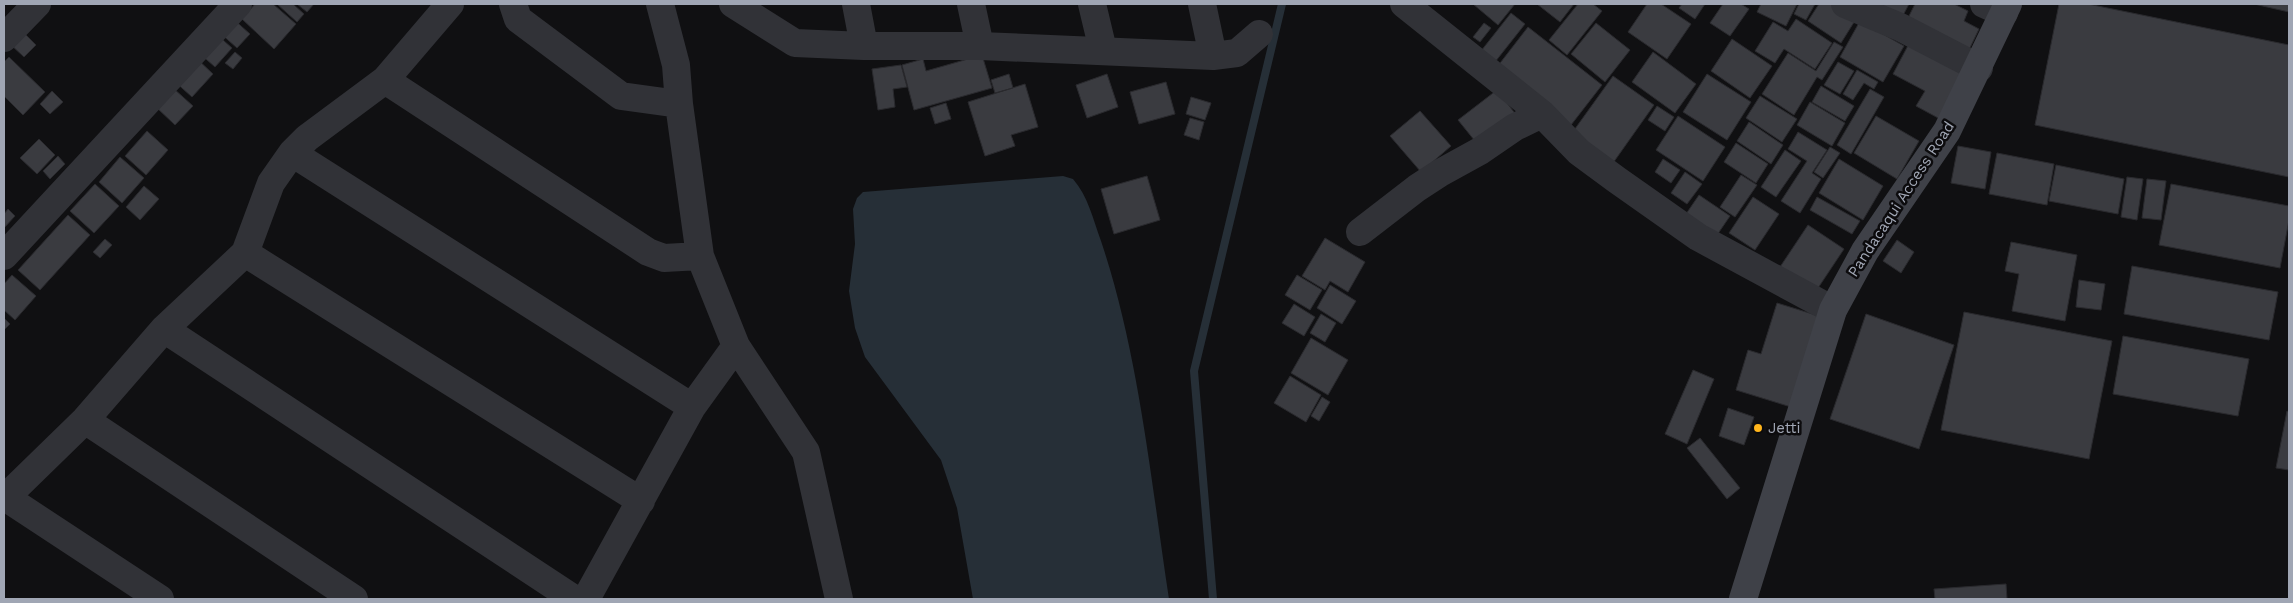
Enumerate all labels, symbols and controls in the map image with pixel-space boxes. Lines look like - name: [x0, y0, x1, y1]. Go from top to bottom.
- street label: Pandacaqui Access Road: [1844, 118, 1958, 280]
- place label: Jetti: [1768, 419, 1800, 437]
- marker: Jetti: [1752, 422, 1764, 434]

